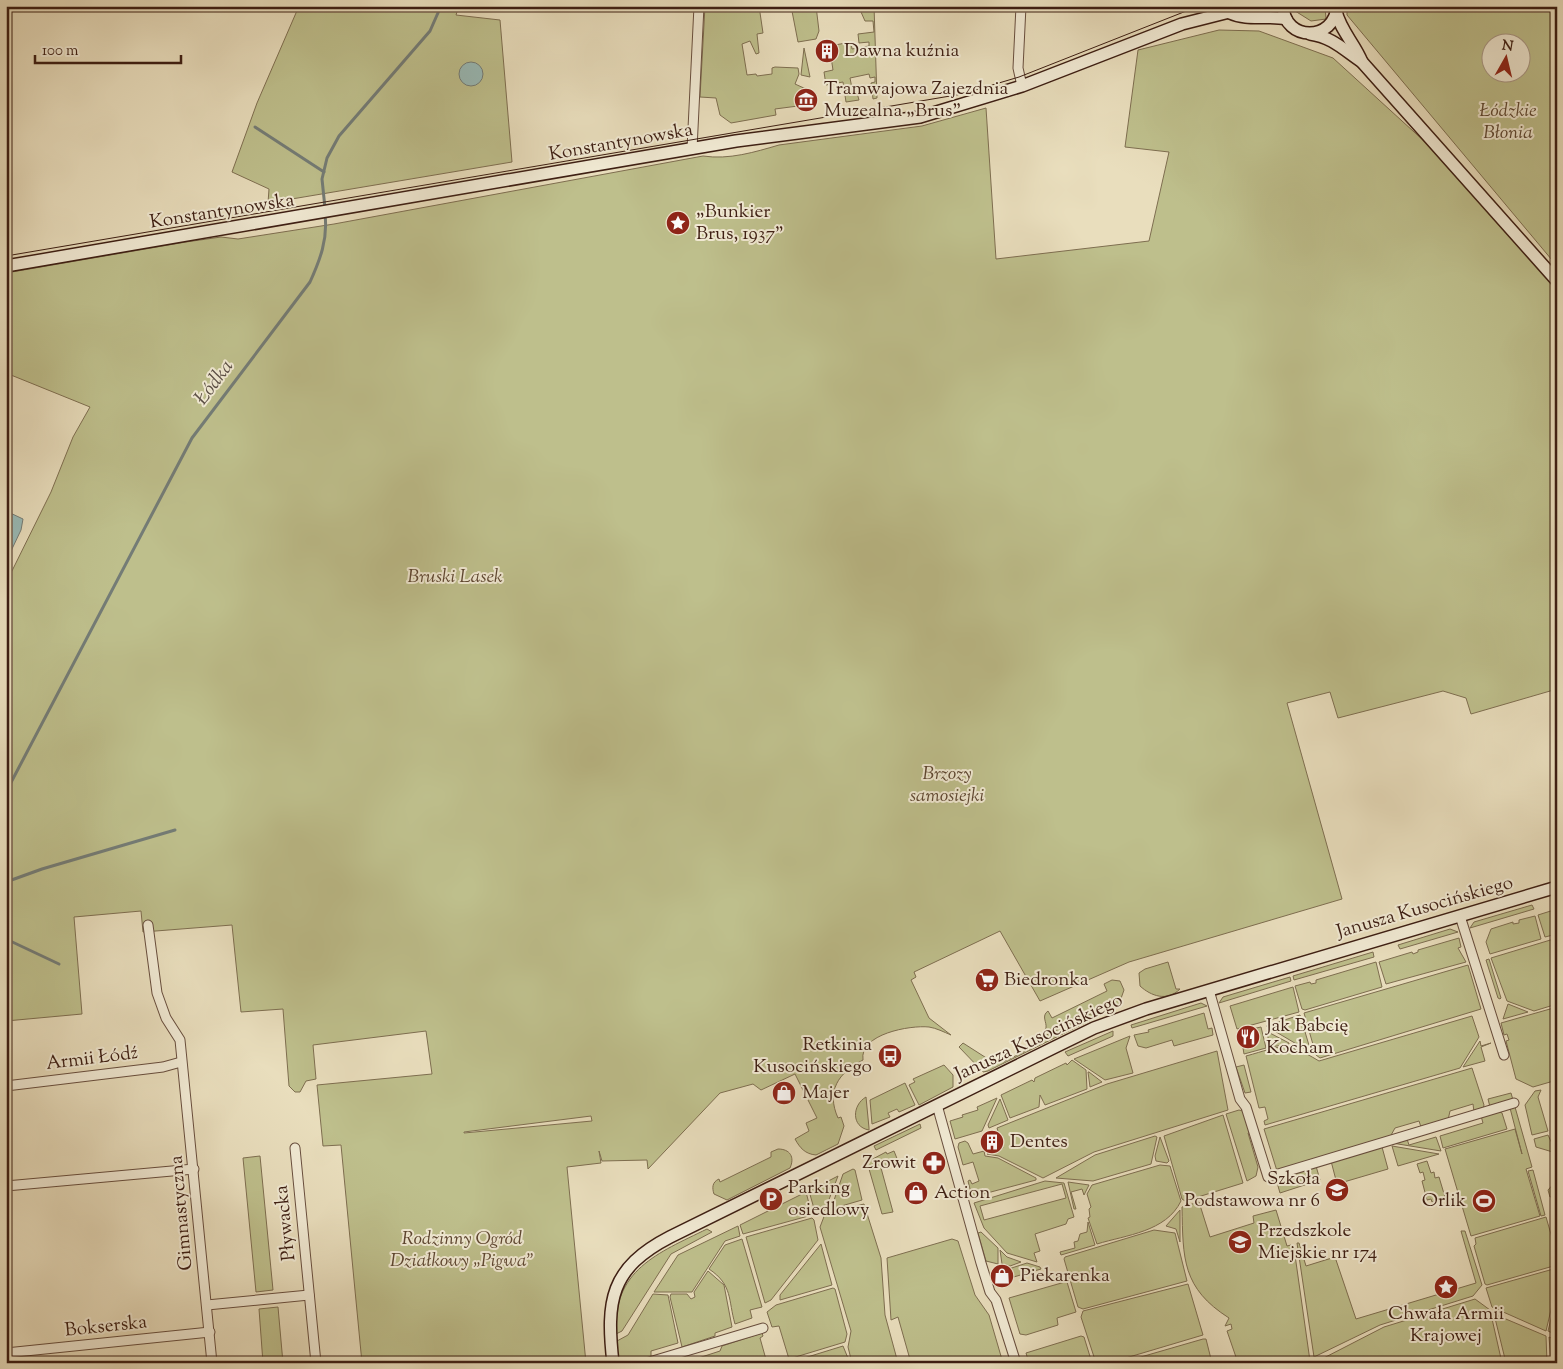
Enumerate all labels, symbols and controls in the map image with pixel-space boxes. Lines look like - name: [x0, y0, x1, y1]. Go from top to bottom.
- scale bar: [35, 32, 181, 64]
- north arrow: [1480, 32, 1530, 82]
- text: N: [1501, 36, 1514, 58]
- building icon: Dawna kuźnia: [814, 38, 840, 64]
- place label: Dawna kuźnia: [844, 38, 960, 65]
- text: 100 m: [42, 41, 79, 62]
- place label: Tramwajowa Zajezdnia Muzealna „Brus”: [824, 76, 1009, 125]
- museum icon: Tramwajowa Zajezdnia Muzealna „Brus”: [793, 87, 819, 113]
- park label: Łódzkie Błonia: [1479, 98, 1537, 147]
- street label: Konstantynowska: [547, 117, 695, 169]
- street label: Konstantynowska: [148, 187, 296, 237]
- place label: „Bunkier Brus, 1937”: [696, 199, 784, 248]
- place icon: „Bunkier Brus, 1937”: [665, 210, 691, 236]
- water label: Łódka: [188, 354, 242, 412]
- park label: Bruski Lasek: [408, 564, 503, 591]
- park label: Brzozy samosiejki: [910, 761, 985, 810]
- street label: Janusza Kusocińskiego: [1333, 870, 1516, 946]
- supermarket icon: Biedronka: [974, 967, 1000, 993]
- place label: Biedronka: [1004, 967, 1089, 994]
- street label: Janusza Kusocińskiego: [950, 987, 1127, 1089]
- place label: Jak Babcię Kocham: [1265, 1013, 1348, 1062]
- restaurant icon: Jak Babcię Kocham: [1235, 1024, 1261, 1050]
- place label: Retkinia Kusocińskiego: [753, 1032, 872, 1081]
- street label: Armii Łódź: [44, 1040, 140, 1078]
- bus stop icon: Retkinia Kusocińskiego: [877, 1043, 903, 1069]
- shop icon: Majer: [771, 1080, 797, 1106]
- place label: Majer: [802, 1080, 849, 1107]
- building icon: Dentes: [979, 1129, 1005, 1155]
- place label: Dentes: [1010, 1129, 1068, 1156]
- place label: Zrowit: [862, 1150, 916, 1177]
- pharmacy icon: Zrowit: [921, 1150, 947, 1176]
- street label: Gimnastyczna: [163, 1154, 200, 1272]
- place label: Szkoła Podstawowa nr 6: [1184, 1166, 1320, 1215]
- place label: Parking osiedlowy: [788, 1175, 870, 1224]
- school or university icon: Szkoła Podstawowa nr 6: [1324, 1177, 1350, 1203]
- shop icon: Action: [903, 1180, 929, 1206]
- place label: Action: [934, 1180, 990, 1207]
- street label: Pływacka: [269, 1184, 303, 1262]
- parking icon: Parking osiedlowy: [758, 1186, 784, 1212]
- place label: Orlik: [1422, 1188, 1467, 1215]
- sports icon: Orlik: [1471, 1188, 1497, 1214]
- place label: Przedszkole Miejskie nr 174: [1258, 1218, 1378, 1267]
- park label: Rodzinny Ogród Działkowy „Pigwa”: [390, 1226, 534, 1275]
- school or university icon: Przedszkole Miejskie nr 174: [1227, 1229, 1253, 1255]
- shop icon: Piekarenka: [989, 1263, 1015, 1289]
- place label: Piekarenka: [1020, 1263, 1110, 1290]
- place icon: Chwała Armii Krajowej: [1433, 1274, 1459, 1300]
- place label: Chwała Armii Krajowej: [1388, 1301, 1504, 1350]
- street label: Bokserska: [63, 1309, 149, 1345]

